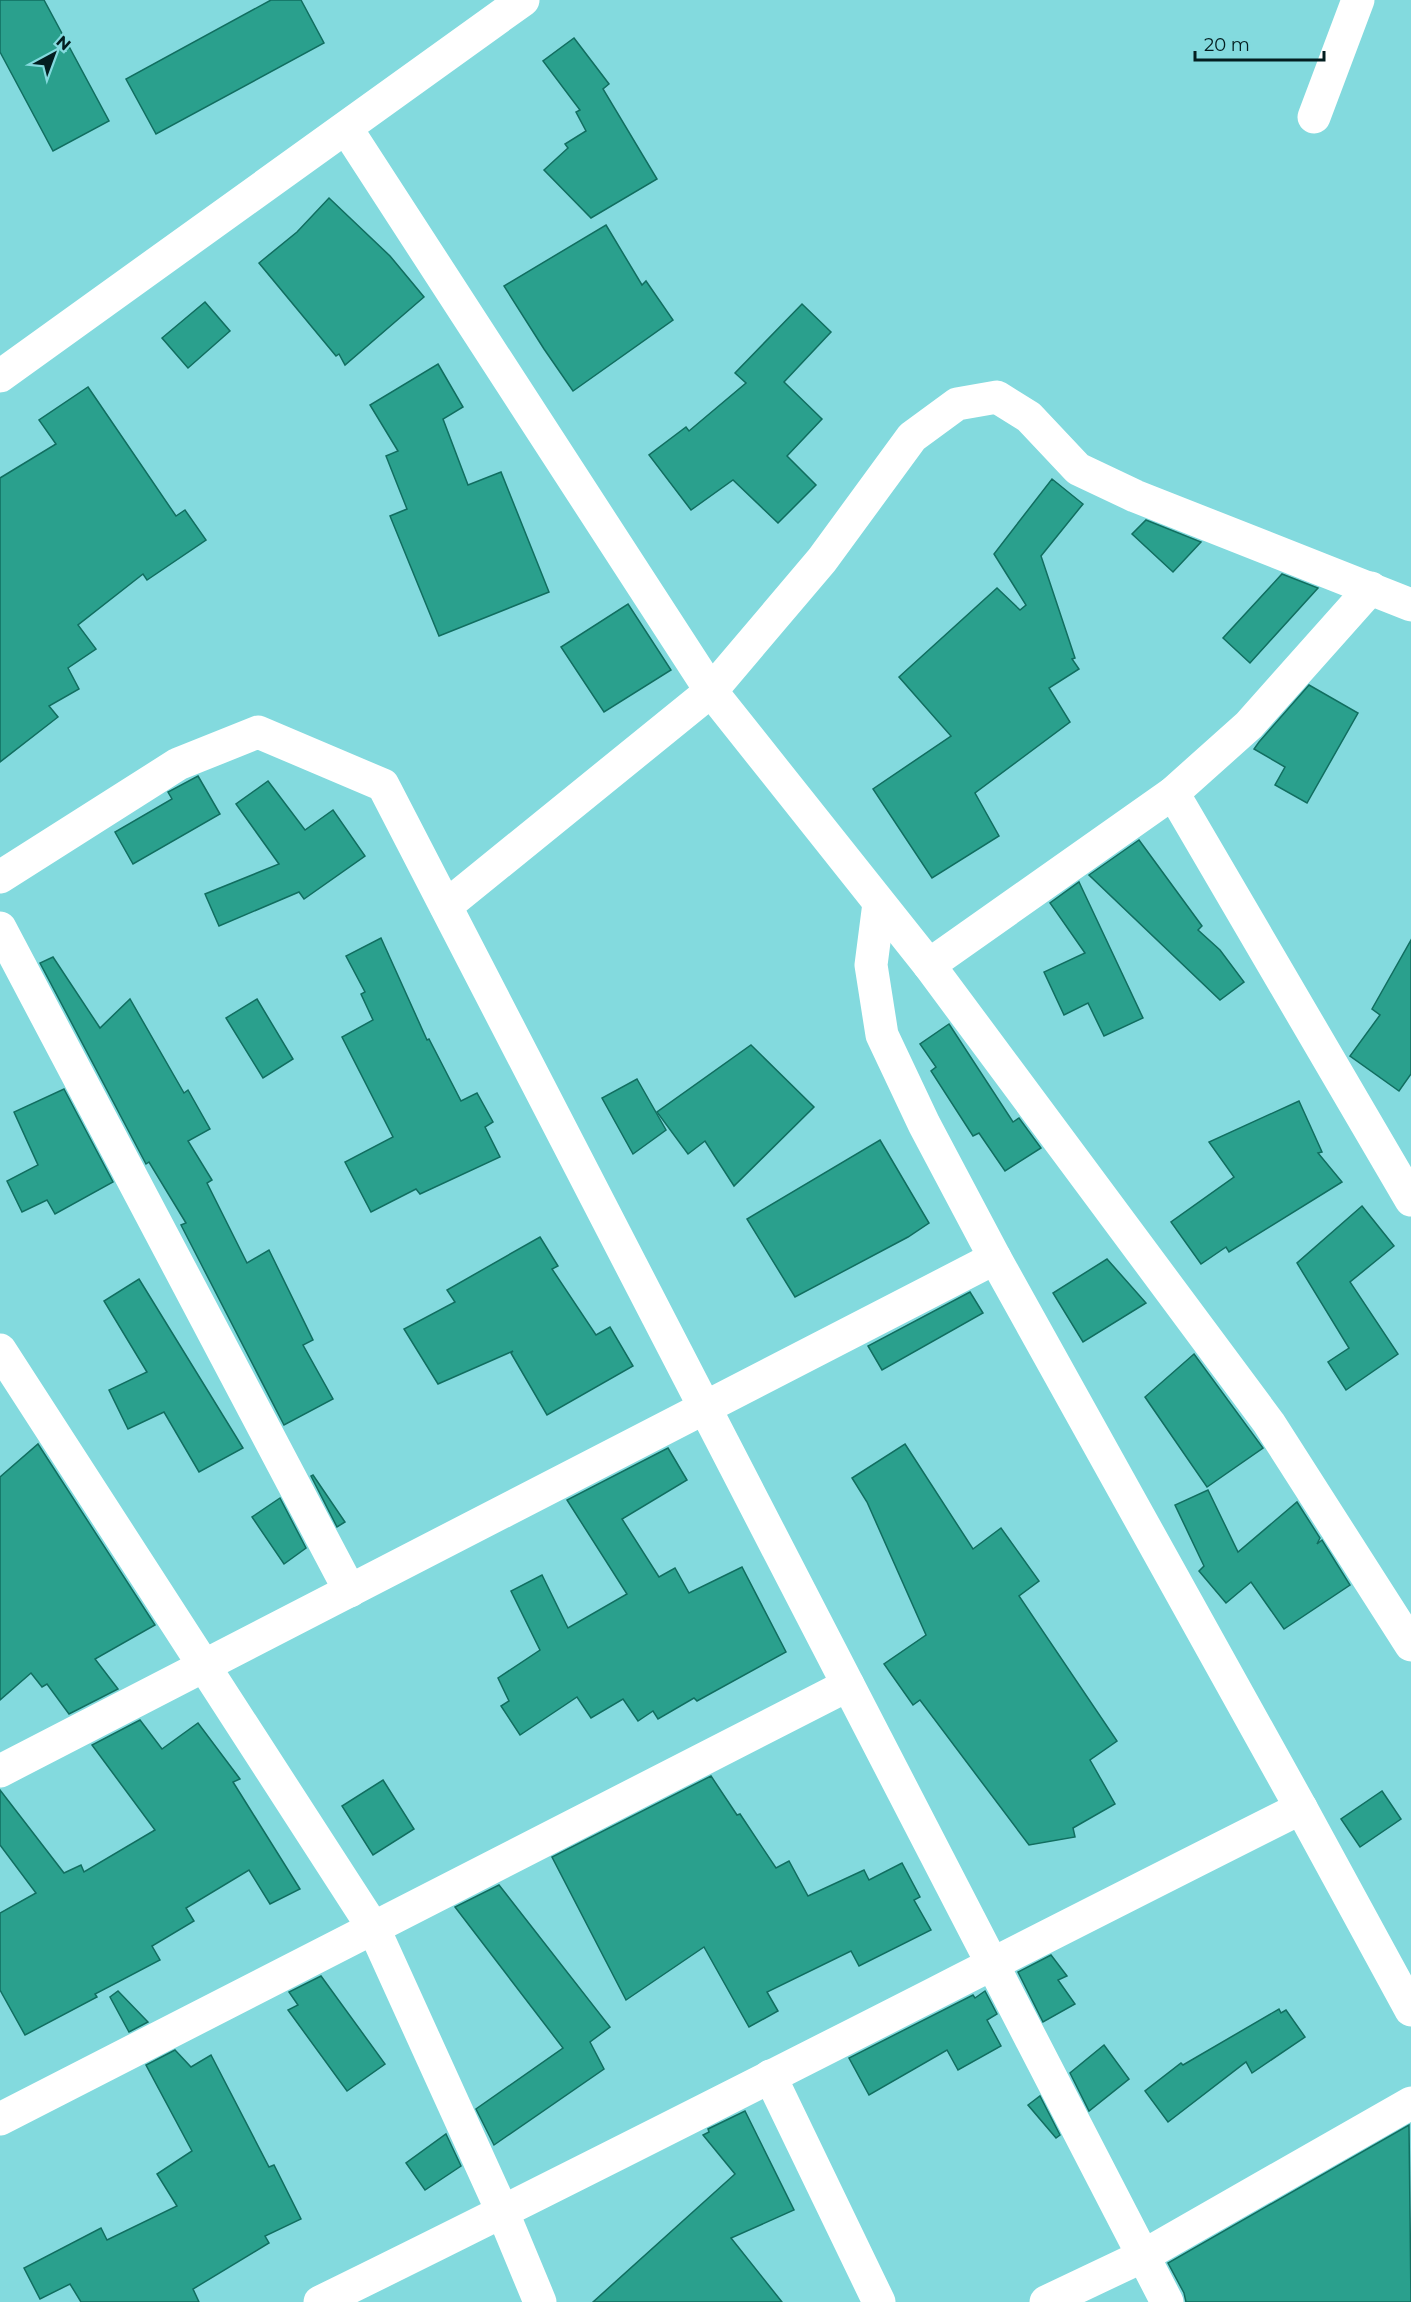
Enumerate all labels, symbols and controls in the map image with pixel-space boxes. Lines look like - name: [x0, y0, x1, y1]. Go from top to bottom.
- north arrow: [24, 24, 84, 84]
- scale bar: [1195, 24, 1324, 62]
- text: N: [52, 32, 75, 54]
- text: 20 m: [1204, 34, 1250, 56]

